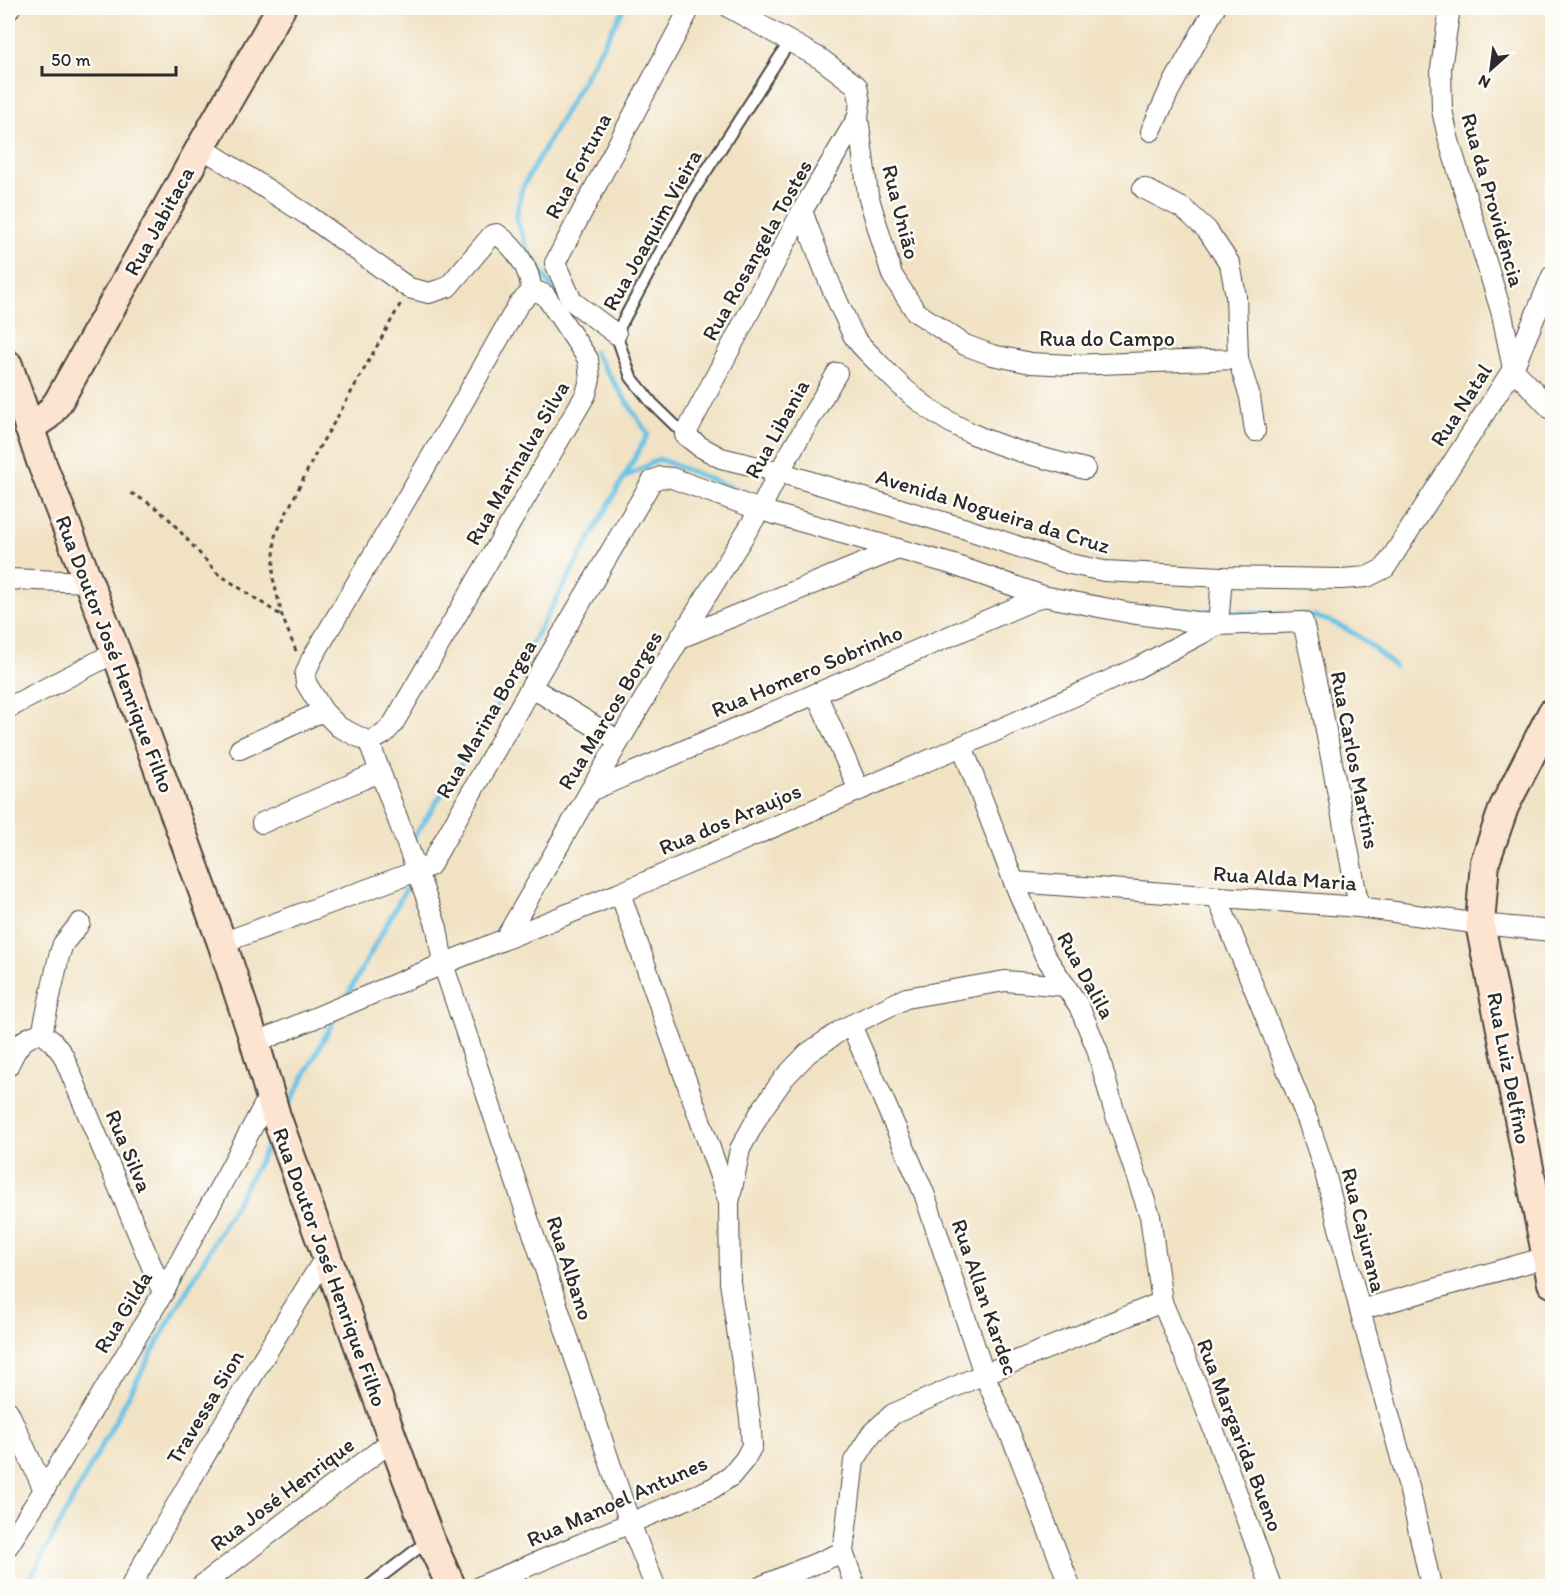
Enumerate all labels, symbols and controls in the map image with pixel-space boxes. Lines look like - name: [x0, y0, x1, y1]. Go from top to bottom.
- scale bar: [42, 39, 176, 77]
- north arrow: [1461, 39, 1521, 99]
- text: 50 m: [51, 49, 91, 71]
- text: N: [1475, 71, 1493, 93]
- street label: Rua Fortuna: [539, 108, 617, 224]
- street label: Rua da Providência: [1455, 110, 1531, 290]
- street label: Rua Joaquim Vieira: [596, 144, 708, 315]
- street label: Rua Rosangela Tostes: [696, 155, 818, 345]
- street label: Rua Jabitaca: [118, 161, 200, 280]
- street label: Rua União: [876, 162, 926, 262]
- street label: Rua do Campo: [1039, 325, 1175, 352]
- street label: Rua Natal: [1424, 358, 1498, 452]
- street label: Rua Libania: [739, 374, 816, 483]
- street label: Rua Marinalva Silva: [459, 376, 575, 550]
- street label: Avenida Nogueira da Cruz: [873, 463, 1113, 559]
- street label: Rua Doutor José Henrique Filho: [50, 511, 180, 797]
- street label: Rua Homero Sobrinho: [707, 619, 907, 723]
- street label: Rua Marcos Borges: [552, 625, 668, 795]
- street label: Rua Marina Borgea: [430, 635, 543, 803]
- street label: Rua Carlos Martins: [1324, 669, 1386, 851]
- street label: Rua dos Araujos: [655, 777, 805, 861]
- street label: Rua Alda Maria: [1212, 860, 1358, 897]
- street label: Rua Dalila: [1051, 927, 1121, 1023]
- street label: Rua Luiz Delfino: [1481, 990, 1537, 1146]
- street label: Rua Silva: [100, 1106, 159, 1197]
- street label: Rua Doutor José Henrique Filho: [267, 1124, 393, 1410]
- street label: Rua Cajurana: [1335, 1165, 1393, 1296]
- street label: Rua Albano: [540, 1212, 600, 1324]
- street label: Rua Allan Kardec: [946, 1215, 1024, 1379]
- street label: Rua Gilda: [88, 1265, 158, 1358]
- street label: Rua Margarida Bueno: [1191, 1335, 1289, 1535]
- street label: Travessa Sion: [160, 1345, 250, 1469]
- street label: Rua José Henrique: [205, 1431, 359, 1557]
- street label: Rua Manoel Antunes: [523, 1449, 711, 1553]

